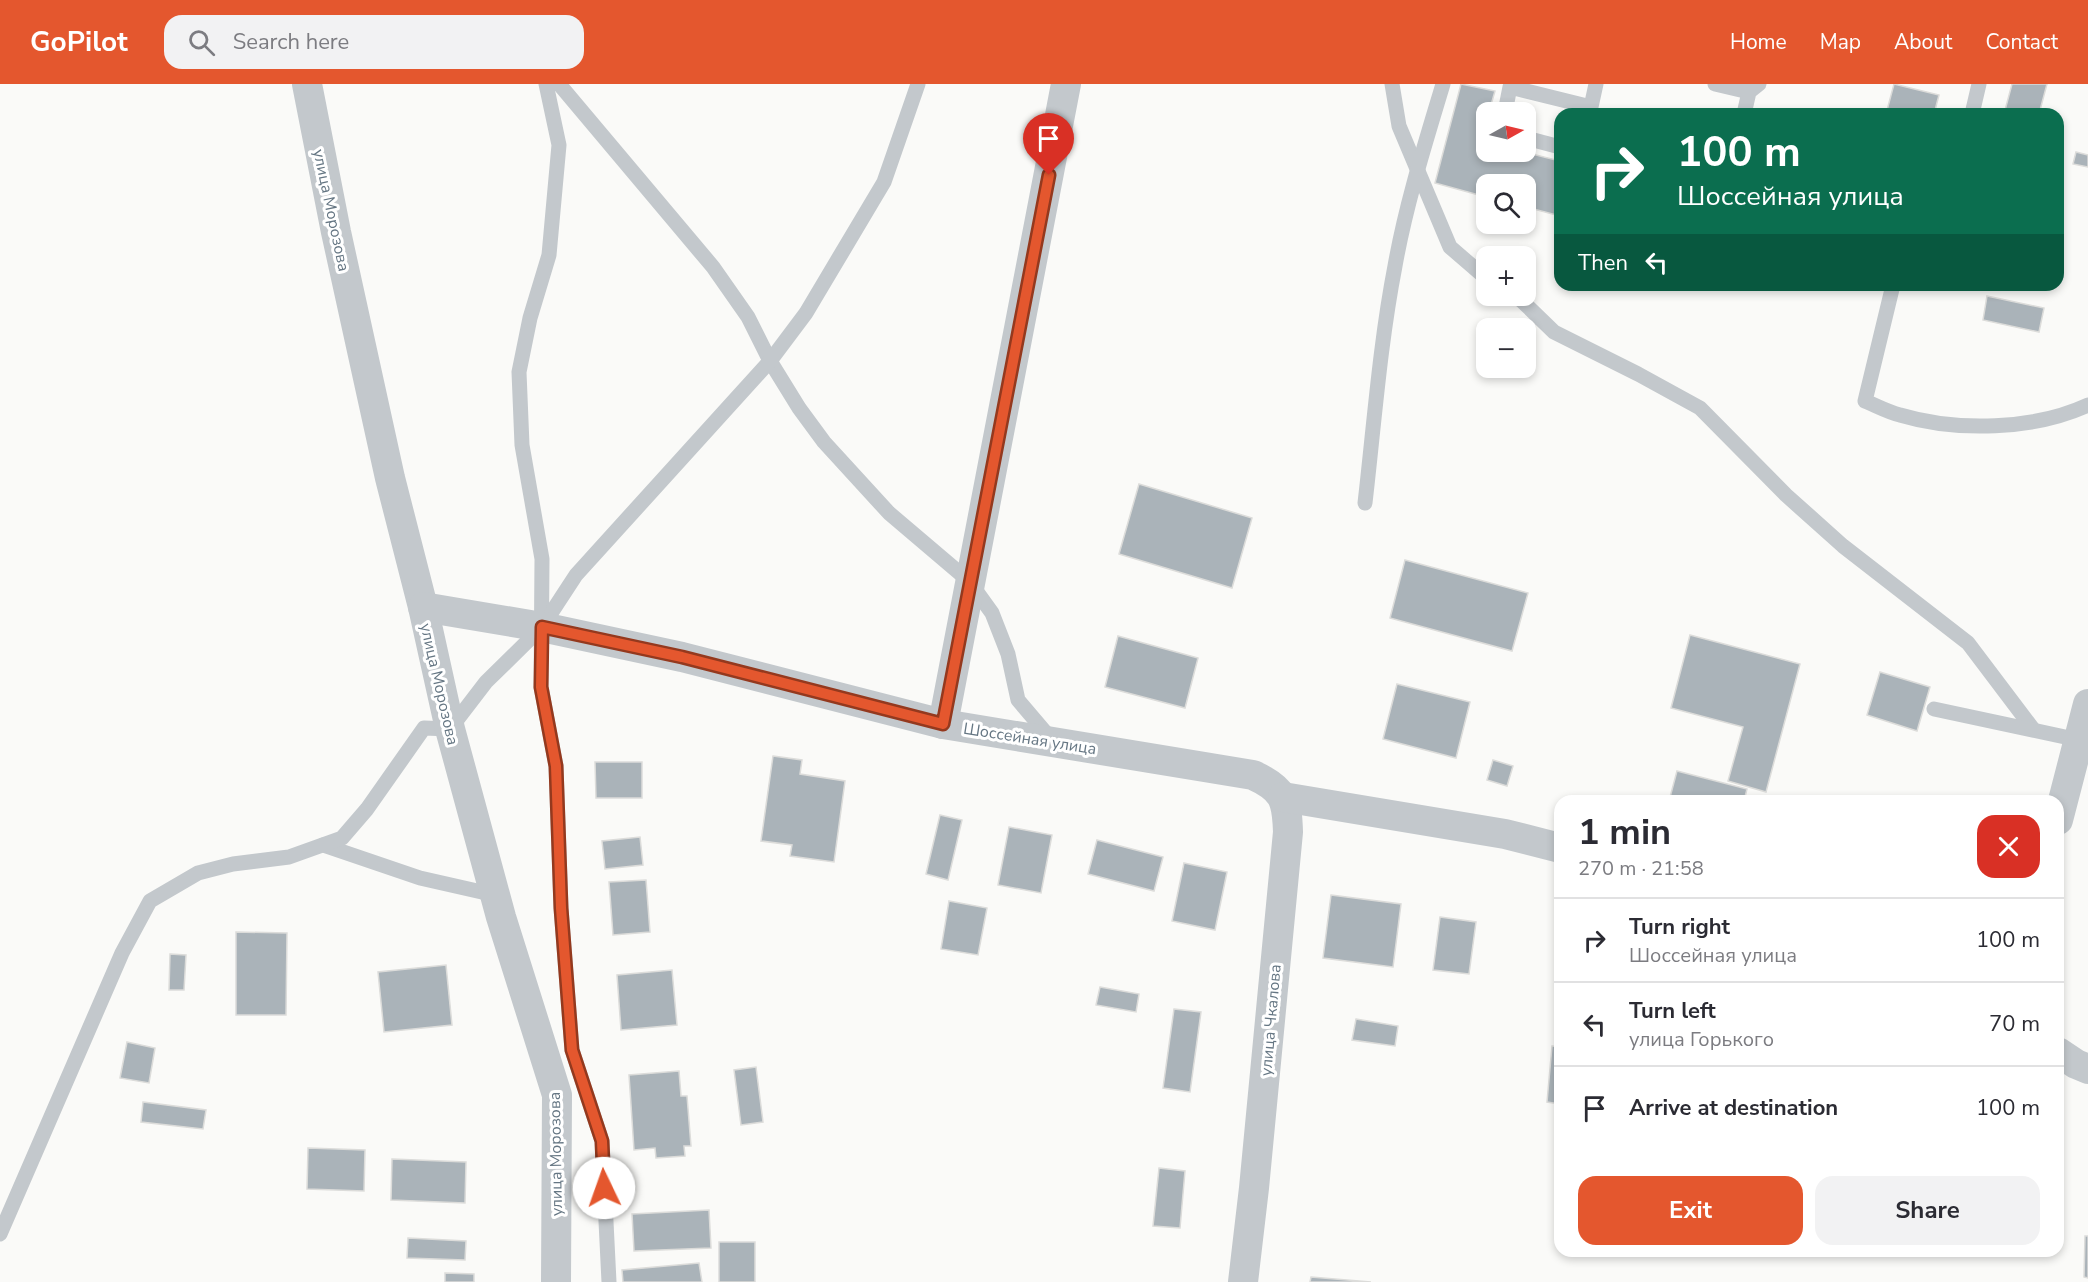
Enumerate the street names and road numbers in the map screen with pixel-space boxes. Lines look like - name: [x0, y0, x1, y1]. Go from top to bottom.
- street label: улица Морозова: [307, 147, 355, 273]
- street label: улица Морозова: [414, 621, 464, 747]
- street label: Шоссейная улица: [962, 718, 1098, 760]
- street label: улица Чкалова: [1255, 963, 1287, 1077]
- street label: улица Морозова: [544, 1092, 568, 1216]

